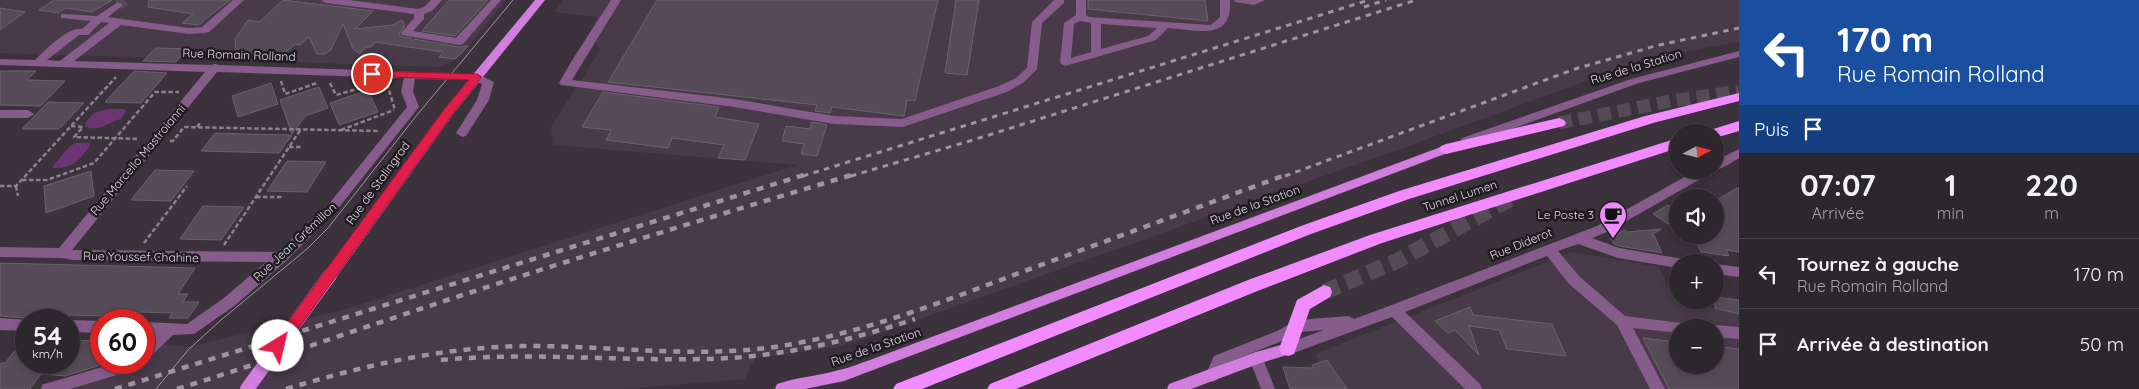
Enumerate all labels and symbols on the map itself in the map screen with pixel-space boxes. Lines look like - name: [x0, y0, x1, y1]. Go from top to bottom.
- street label: Rue Romain Rolland: [182, 45, 296, 64]
- street label: Rue de la Station: [1589, 46, 1683, 87]
- pin: [351, 53, 393, 95]
- street label: Rue Marcello Mastroianni: [87, 101, 188, 218]
- north arrow: [1669, 124, 1724, 179]
- street label: Rue de Stalingrad: [342, 138, 413, 227]
- street label: Tunnel Lumen: [1421, 176, 1499, 215]
- street label: Rue de la Station: [1208, 181, 1302, 228]
- street label: Rue Jean Grémillon: [250, 199, 339, 284]
- cafe icon: Le Poste 3: [1598, 200, 1628, 239]
- place label: Le Poste 3: [1537, 207, 1594, 222]
- street label: Rue Diderot: [1488, 224, 1554, 263]
- street label: Rue Youssef Chahine: [83, 248, 199, 265]
- speed limit sign: 60: [90, 309, 155, 374]
- position arrow: [251, 319, 303, 371]
- street label: Rue de la Station: [829, 324, 923, 369]

